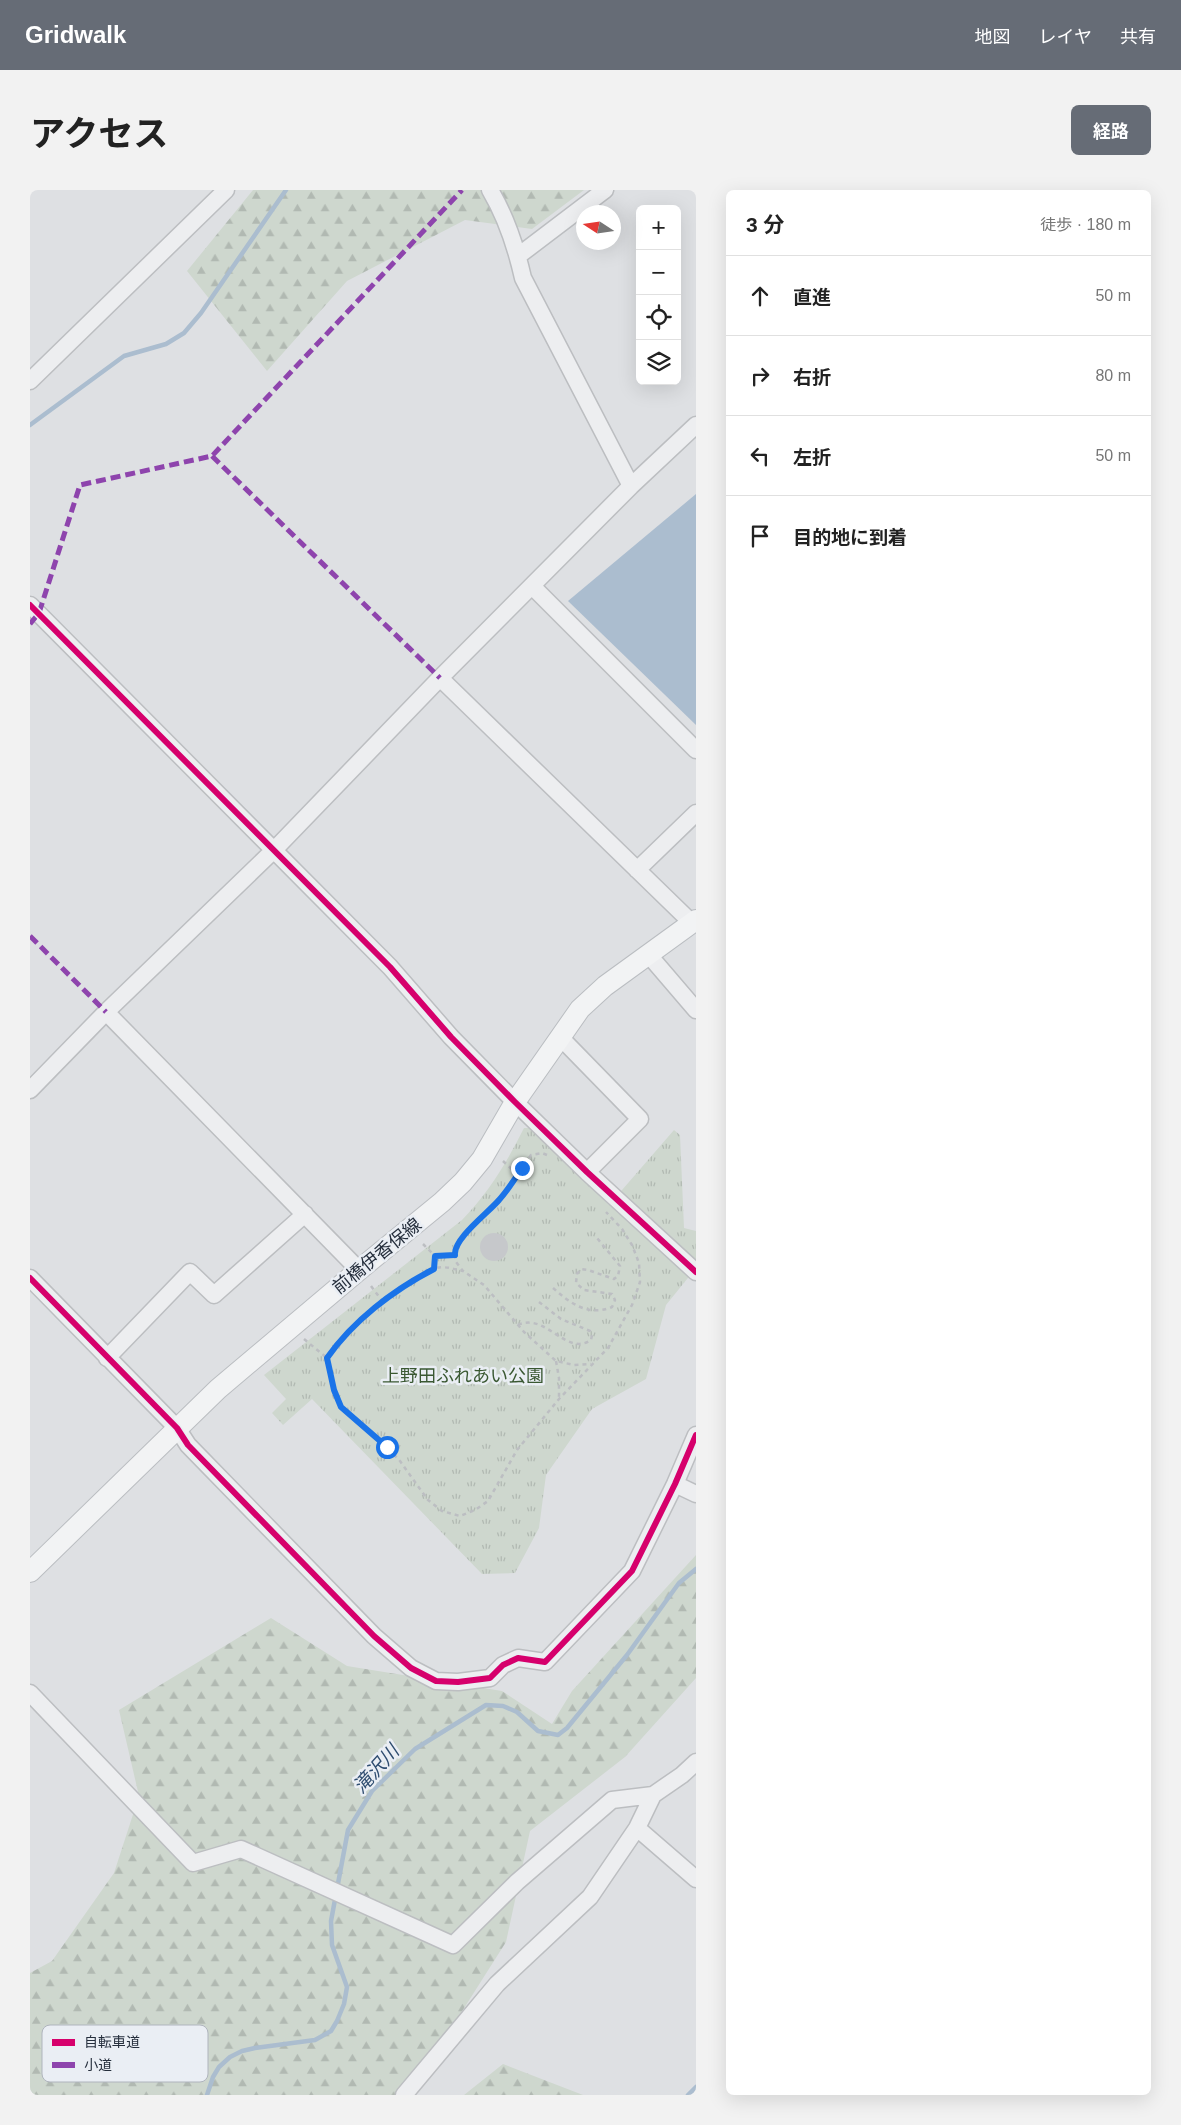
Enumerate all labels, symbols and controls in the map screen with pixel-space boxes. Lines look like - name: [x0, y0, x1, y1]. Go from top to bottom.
- text: Gridwalk: [25, 21, 126, 48]
- text: 地図: [975, 27, 1011, 47]
- text: レイヤ: [1039, 27, 1092, 47]
- text: 共有: [1120, 27, 1156, 47]
- button: 経路: [1071, 105, 1151, 155]
- text: アクセス: [30, 114, 168, 153]
- north arrow: [576, 205, 621, 250]
- map controls: [636, 205, 681, 385]
- button: +: [636, 205, 681, 250]
- text: 3 分: [746, 213, 785, 236]
- text: 徒歩 · 180 m: [1040, 216, 1131, 233]
- button: −: [636, 250, 681, 295]
- icon: ahead: [746, 282, 774, 310]
- text: 直進: [793, 287, 831, 308]
- text: 50 m: [1095, 287, 1131, 304]
- button: locate: [636, 295, 681, 340]
- button: layers: [636, 340, 681, 385]
- icon: right: [746, 362, 774, 390]
- text: 右折: [793, 367, 831, 388]
- text: 80 m: [1095, 367, 1131, 384]
- icon: left: [746, 442, 774, 470]
- text: 左折: [793, 447, 831, 468]
- text: 50 m: [1095, 447, 1131, 464]
- icon: arrive: [746, 522, 774, 550]
- text: 目的地に到着: [793, 527, 907, 548]
- route end: [511, 1157, 534, 1180]
- street label: 前橋伊香保線: [329, 1214, 425, 1298]
- park label: 上野田ふれあい公園: [382, 1366, 544, 1386]
- route start: [376, 1436, 399, 1459]
- water label: 滝沢川: [349, 1739, 404, 1797]
- legend: [42, 2025, 208, 2082]
- text: 自転車道: [84, 2034, 140, 2050]
- text: 小道: [84, 2057, 112, 2073]

